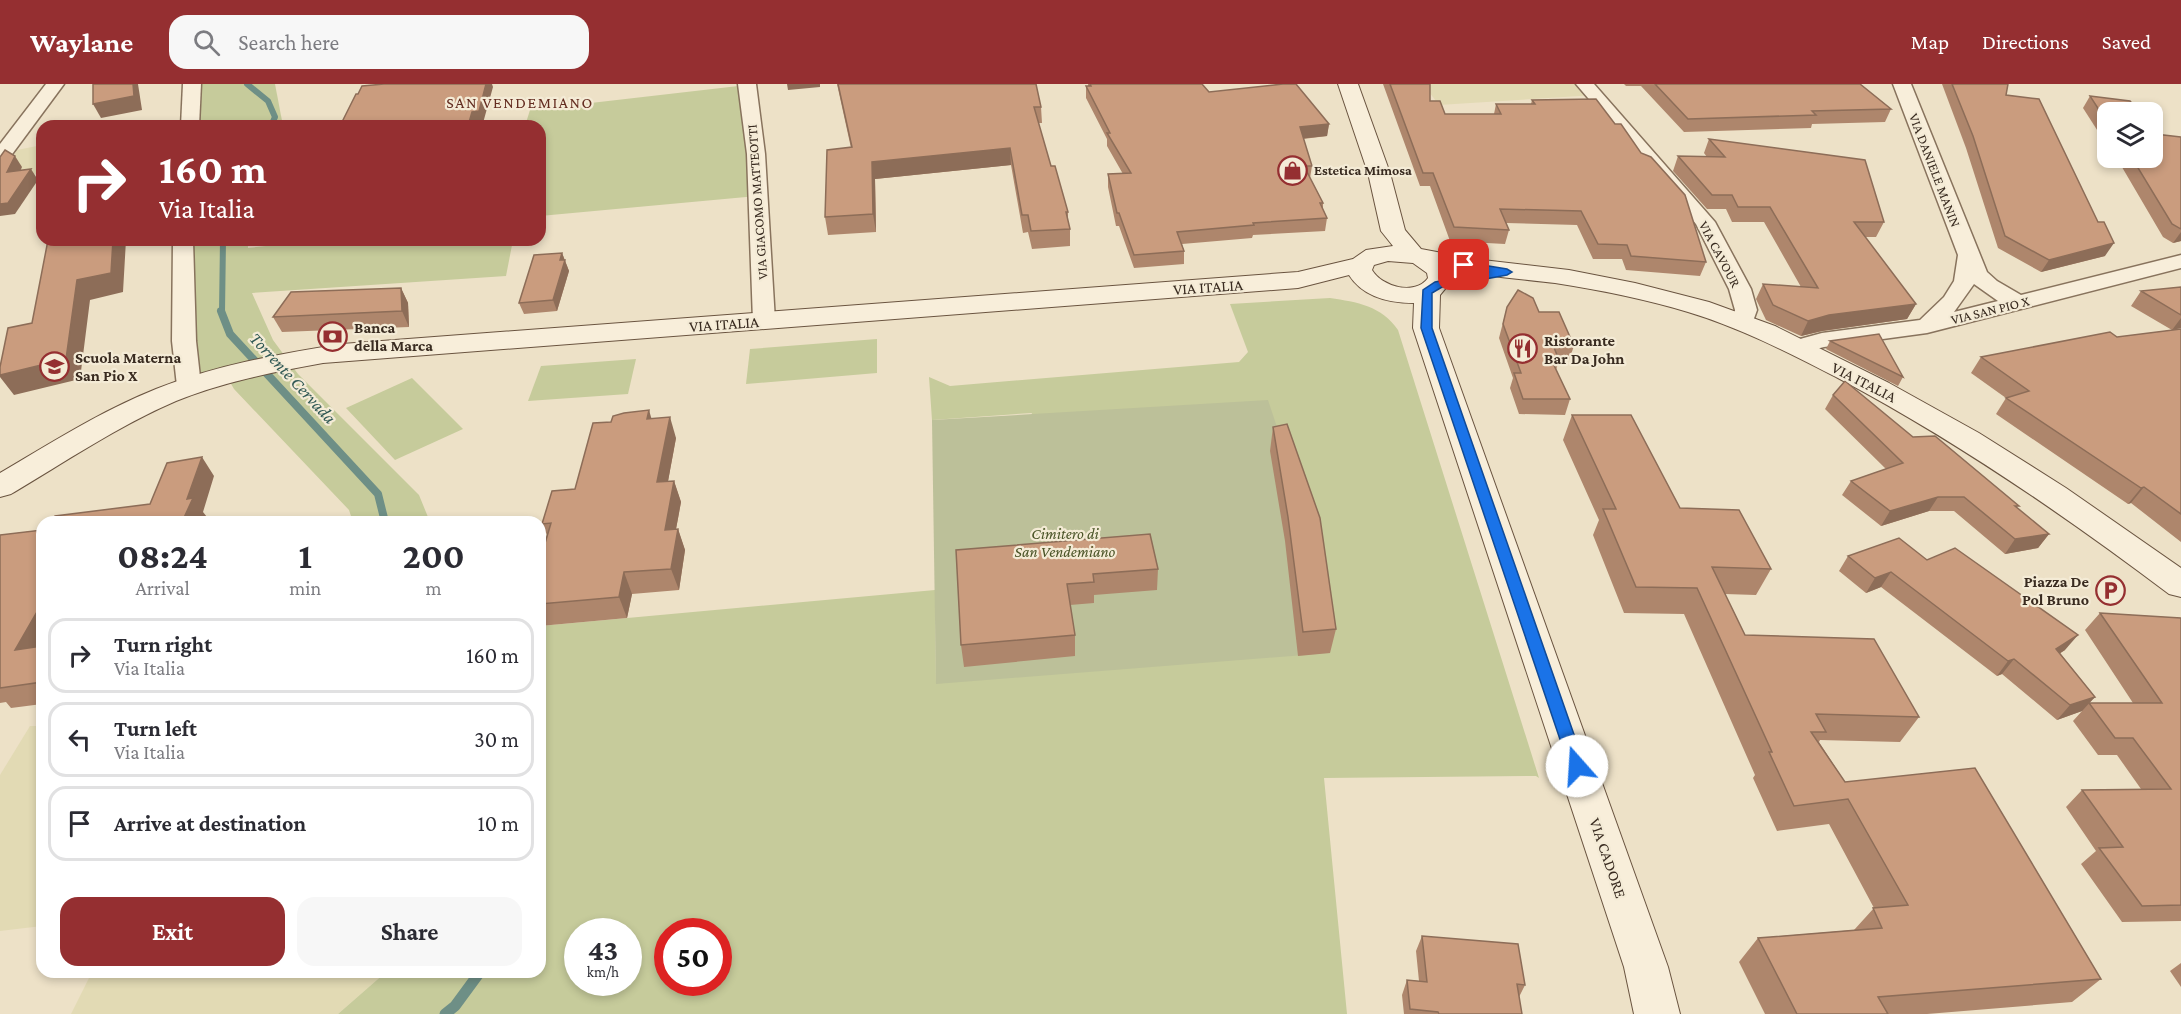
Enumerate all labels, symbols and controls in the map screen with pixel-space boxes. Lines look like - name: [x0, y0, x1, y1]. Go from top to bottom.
- search box: [169, 15, 589, 69]
- icon: search: [190, 26, 223, 59]
- text: Waylane: [30, 27, 133, 58]
- text: Search here: [238, 30, 339, 55]
- text: Map: [1911, 30, 1949, 54]
- text: Directions: [1982, 30, 2069, 54]
- text: Saved: [2102, 30, 2151, 54]
- district label: SAN VENDEMIANO: [446, 94, 594, 111]
- map controls: [2097, 102, 2163, 168]
- button: layers: [2097, 102, 2163, 168]
- street label: VIA DANIELE MANIN: [1906, 111, 1964, 229]
- street label: VIA GIACOMO MATTEOTTI: [744, 124, 770, 280]
- icon: right: [60, 144, 138, 222]
- text: 160 m: [159, 145, 267, 192]
- shop icon: Estetica Mimosa: [1277, 154, 1309, 186]
- place label: Estetica Mimosa: [1314, 162, 1412, 178]
- text: Via Italia: [159, 194, 255, 224]
- street label: VIA CAVOUR: [1696, 218, 1744, 290]
- pin: [1438, 239, 1489, 290]
- icon: arrive: [1447, 248, 1480, 281]
- street label: VIA ITALIA: [1172, 276, 1244, 298]
- street label: VIA SAN PIO X: [1949, 293, 2031, 327]
- street label: VIA ITALIA: [688, 313, 760, 335]
- place label: Banca della Marca: [354, 319, 433, 354]
- bank icon: Banca della Marca: [317, 320, 349, 352]
- water label: Torrente Cervada: [246, 328, 341, 428]
- place label: Ristorante Bar Da John: [1544, 332, 1625, 367]
- restaurant icon: Ristorante Bar Da John: [1507, 333, 1539, 365]
- place label: Scuola Materna San Pio X: [75, 349, 181, 384]
- school or university icon: Scuola Materna San Pio X: [38, 350, 70, 382]
- street label: VIA ITALIA: [1829, 359, 1900, 406]
- park label: Cimitero di San Vendemiano: [1015, 525, 1116, 560]
- text: 08:24: [117, 536, 208, 576]
- text: 1: [299, 536, 312, 576]
- text: 200: [403, 536, 465, 576]
- place label: Piazza De Pol Bruno: [2022, 573, 2090, 608]
- parking icon: Piazza De Pol Bruno: [2094, 574, 2126, 606]
- text: Arrival: [135, 577, 190, 599]
- text: min: [289, 577, 321, 599]
- text: m: [426, 577, 442, 599]
- text: Turn right: [114, 632, 212, 657]
- icon: right: [63, 639, 96, 672]
- text: 160 m: [466, 643, 519, 668]
- text: Via Italia: [114, 657, 185, 679]
- text: Turn left: [114, 716, 197, 741]
- icon: left: [63, 723, 96, 756]
- text: 30 m: [474, 727, 519, 752]
- position arrow: [1545, 734, 1609, 798]
- text: Via Italia: [114, 741, 185, 763]
- icon: arrive: [63, 807, 96, 840]
- text: Arrive at destination: [114, 811, 306, 836]
- text: 10 m: [477, 811, 519, 836]
- street label: VIA CADORE: [1586, 816, 1630, 900]
- button: Exit: [60, 897, 285, 966]
- button: Share: [297, 897, 522, 966]
- speed limit sign: 50: [654, 918, 732, 996]
- text: 43: [588, 933, 618, 966]
- text: km/h: [587, 964, 619, 980]

